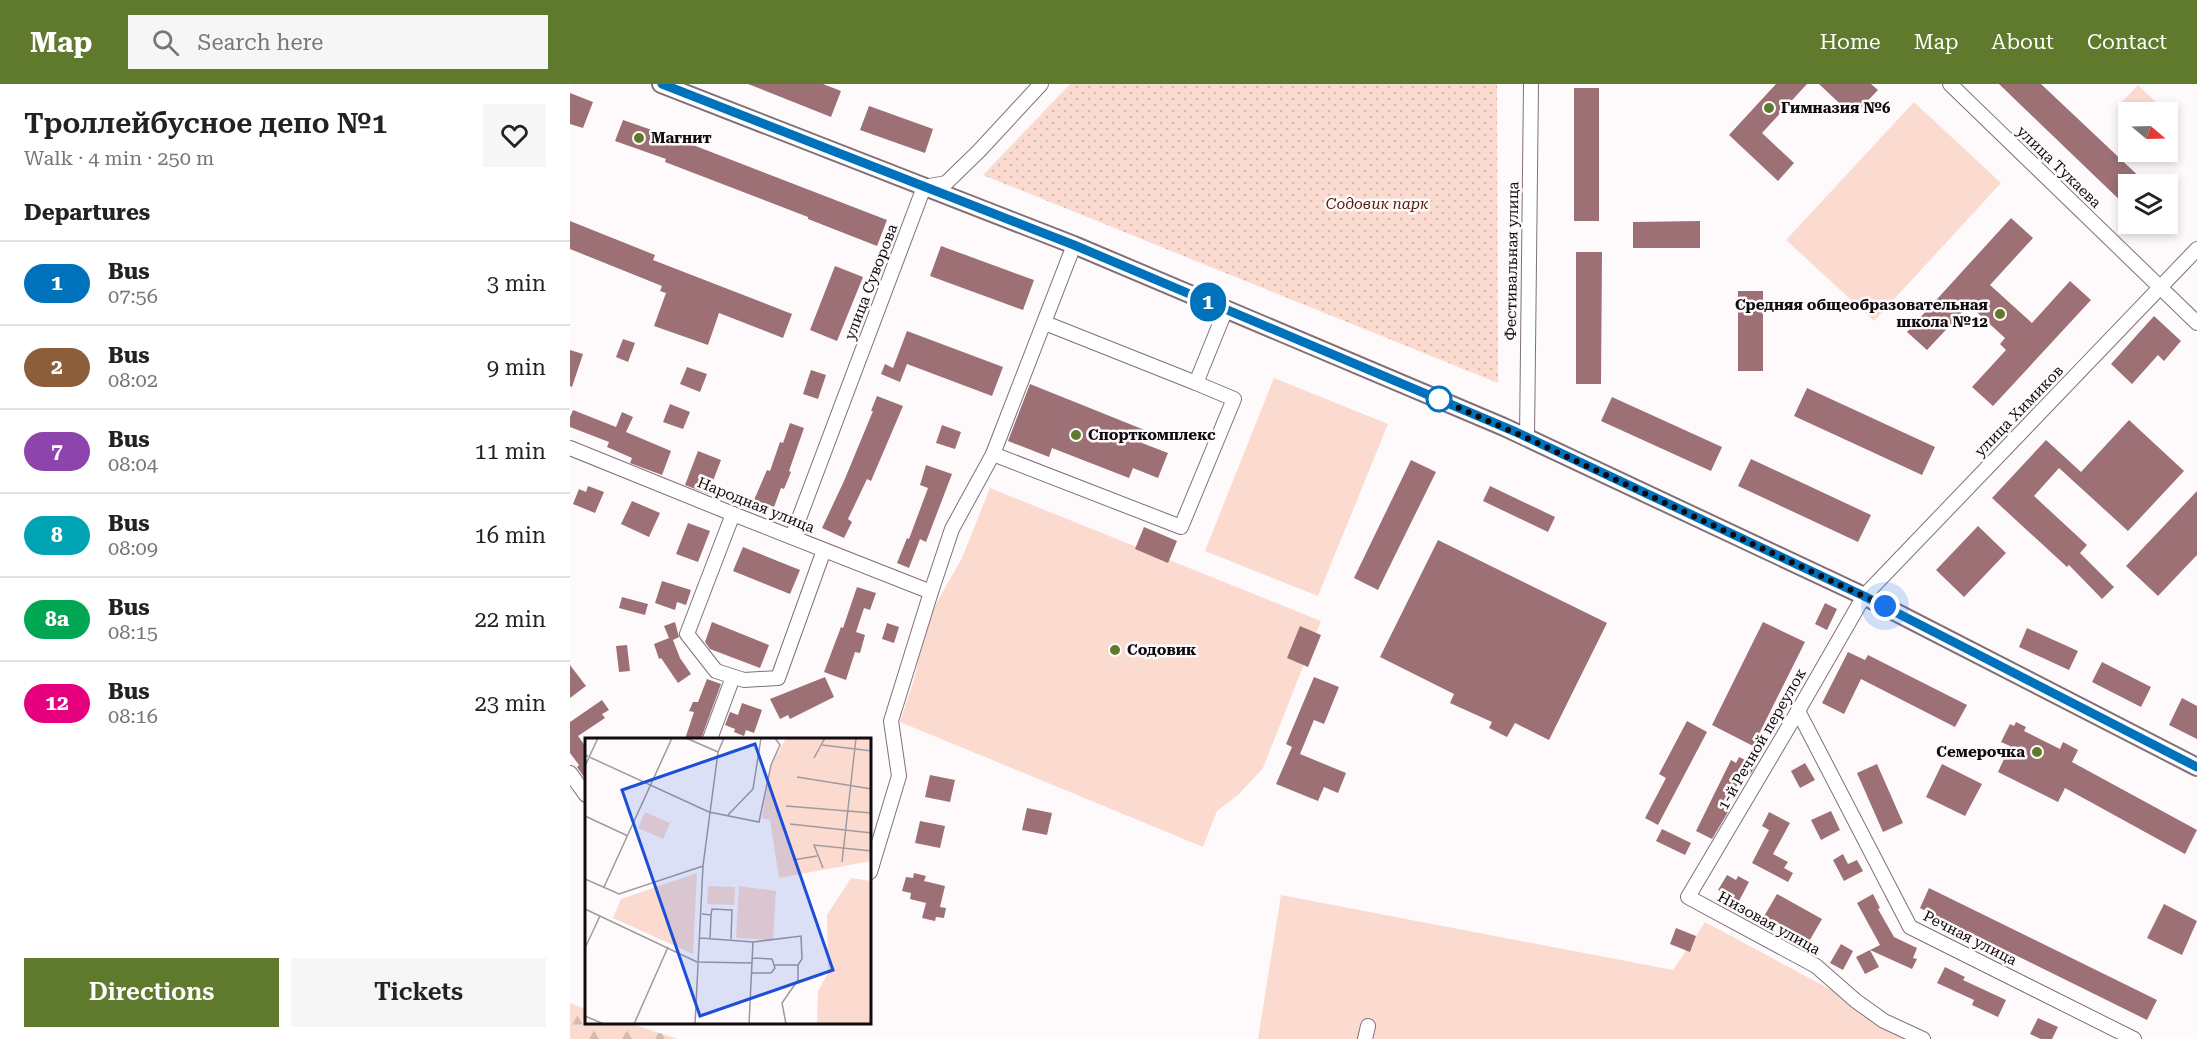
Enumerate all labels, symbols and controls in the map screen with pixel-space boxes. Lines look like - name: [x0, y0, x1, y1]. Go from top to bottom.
- search box: [128, 15, 548, 69]
- text: Map: [30, 26, 92, 59]
- icon: search: [149, 26, 182, 59]
- text: Search here: [197, 30, 323, 55]
- text: Home: [1820, 30, 1881, 54]
- text: Map: [1914, 30, 1959, 54]
- text: About: [1992, 30, 2054, 54]
- text: Contact: [2087, 30, 2167, 54]
- place label: Гимназия №6: [1781, 99, 1891, 117]
- marker: Гимназия №6: [1762, 101, 1776, 115]
- north arrow: [2118, 102, 2178, 162]
- map controls: [2118, 102, 2178, 234]
- button: heart: [483, 104, 546, 167]
- text: Троллейбусное депо №1: [24, 107, 388, 140]
- street label: улица Тукаева: [2013, 122, 2105, 212]
- place label: Магнит: [651, 129, 712, 147]
- marker: Магнит: [632, 131, 646, 145]
- text: Walk · 4 min · 250 m: [24, 146, 214, 170]
- button: layers: [2118, 174, 2178, 234]
- street label: Фестивальная улица: [1502, 181, 1522, 341]
- park label: Содовик парк: [1326, 195, 1429, 213]
- text: Departures: [24, 200, 150, 225]
- street label: улица Суворова: [841, 221, 901, 343]
- text: Bus: [108, 259, 150, 284]
- text: 1: [51, 271, 63, 295]
- text: 3 min: [487, 271, 546, 296]
- line badge: 1: [1188, 282, 1228, 322]
- text: 07:56: [108, 284, 158, 308]
- text: 1: [1202, 290, 1214, 314]
- place label: Средняя общеобразовательная школа №12: [1735, 296, 1989, 331]
- marker: Средняя общеобразовательная школа №12: [1993, 307, 2007, 321]
- text: Bus: [108, 343, 150, 368]
- text: 2: [51, 355, 63, 379]
- text: 9 min: [487, 355, 546, 380]
- street label: улица Химиков: [1971, 362, 2067, 460]
- text: 08:02: [108, 368, 158, 392]
- unlabelled marker: [1426, 386, 1452, 412]
- place label: Спорткомплекс: [1088, 426, 1216, 444]
- text: Bus: [108, 427, 150, 452]
- marker: Спорткомплекс: [1069, 428, 1083, 442]
- text: 7: [51, 439, 63, 463]
- text: 11 min: [475, 439, 546, 464]
- text: 08:04: [108, 452, 158, 476]
- street label: Народная улица: [695, 473, 817, 537]
- text: Bus: [108, 511, 150, 536]
- text: 8: [51, 523, 63, 547]
- text: 16 min: [475, 523, 546, 548]
- text: 08:09: [108, 536, 158, 560]
- your location: [1870, 591, 1900, 621]
- text: Bus: [108, 595, 150, 620]
- text: 8а: [45, 607, 69, 631]
- text: 22 min: [475, 607, 546, 632]
- text: 08:15: [108, 620, 158, 644]
- place label: Содовик: [1127, 641, 1197, 659]
- marker: Содовик: [1108, 643, 1122, 657]
- street label: 1-й Речной переулок: [1714, 665, 1810, 813]
- text: Bus: [108, 679, 150, 704]
- text: 12: [45, 691, 69, 715]
- text: 23 min: [475, 691, 546, 716]
- text: 08:16: [108, 704, 158, 728]
- inset map: [585, 738, 872, 1024]
- place label: Семерочка: [1936, 743, 2025, 761]
- marker: Семерочка: [2030, 745, 2044, 759]
- street label: Низовая улица: [1715, 887, 1823, 959]
- street label: Речная улица: [1920, 907, 2020, 969]
- button: Directions: [24, 958, 279, 1027]
- button: Tickets: [291, 958, 546, 1027]

